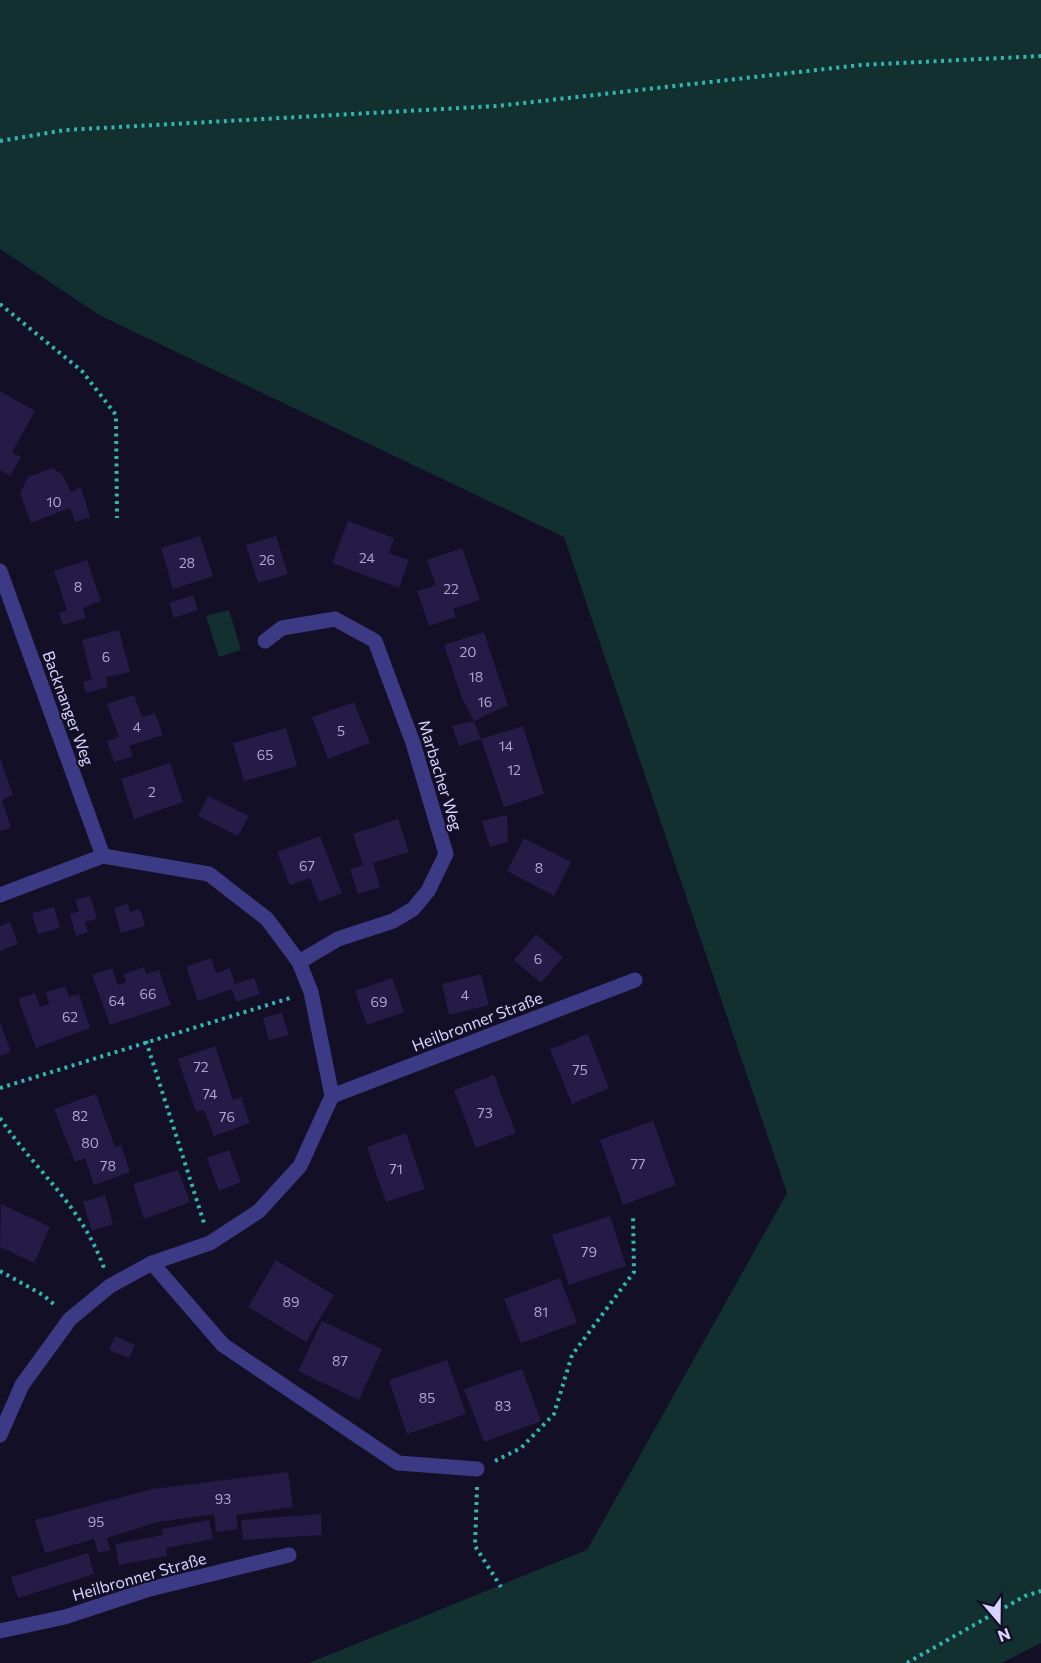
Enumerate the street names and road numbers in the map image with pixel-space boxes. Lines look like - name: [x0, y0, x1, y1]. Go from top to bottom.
- street label: Backnanger Weg: [39, 648, 99, 768]
- street label: Marbacher Weg: [415, 717, 467, 833]
- street label: Heilbronner Straße: [409, 987, 545, 1055]
- street label: Heilbronner Straße: [70, 1548, 208, 1604]

